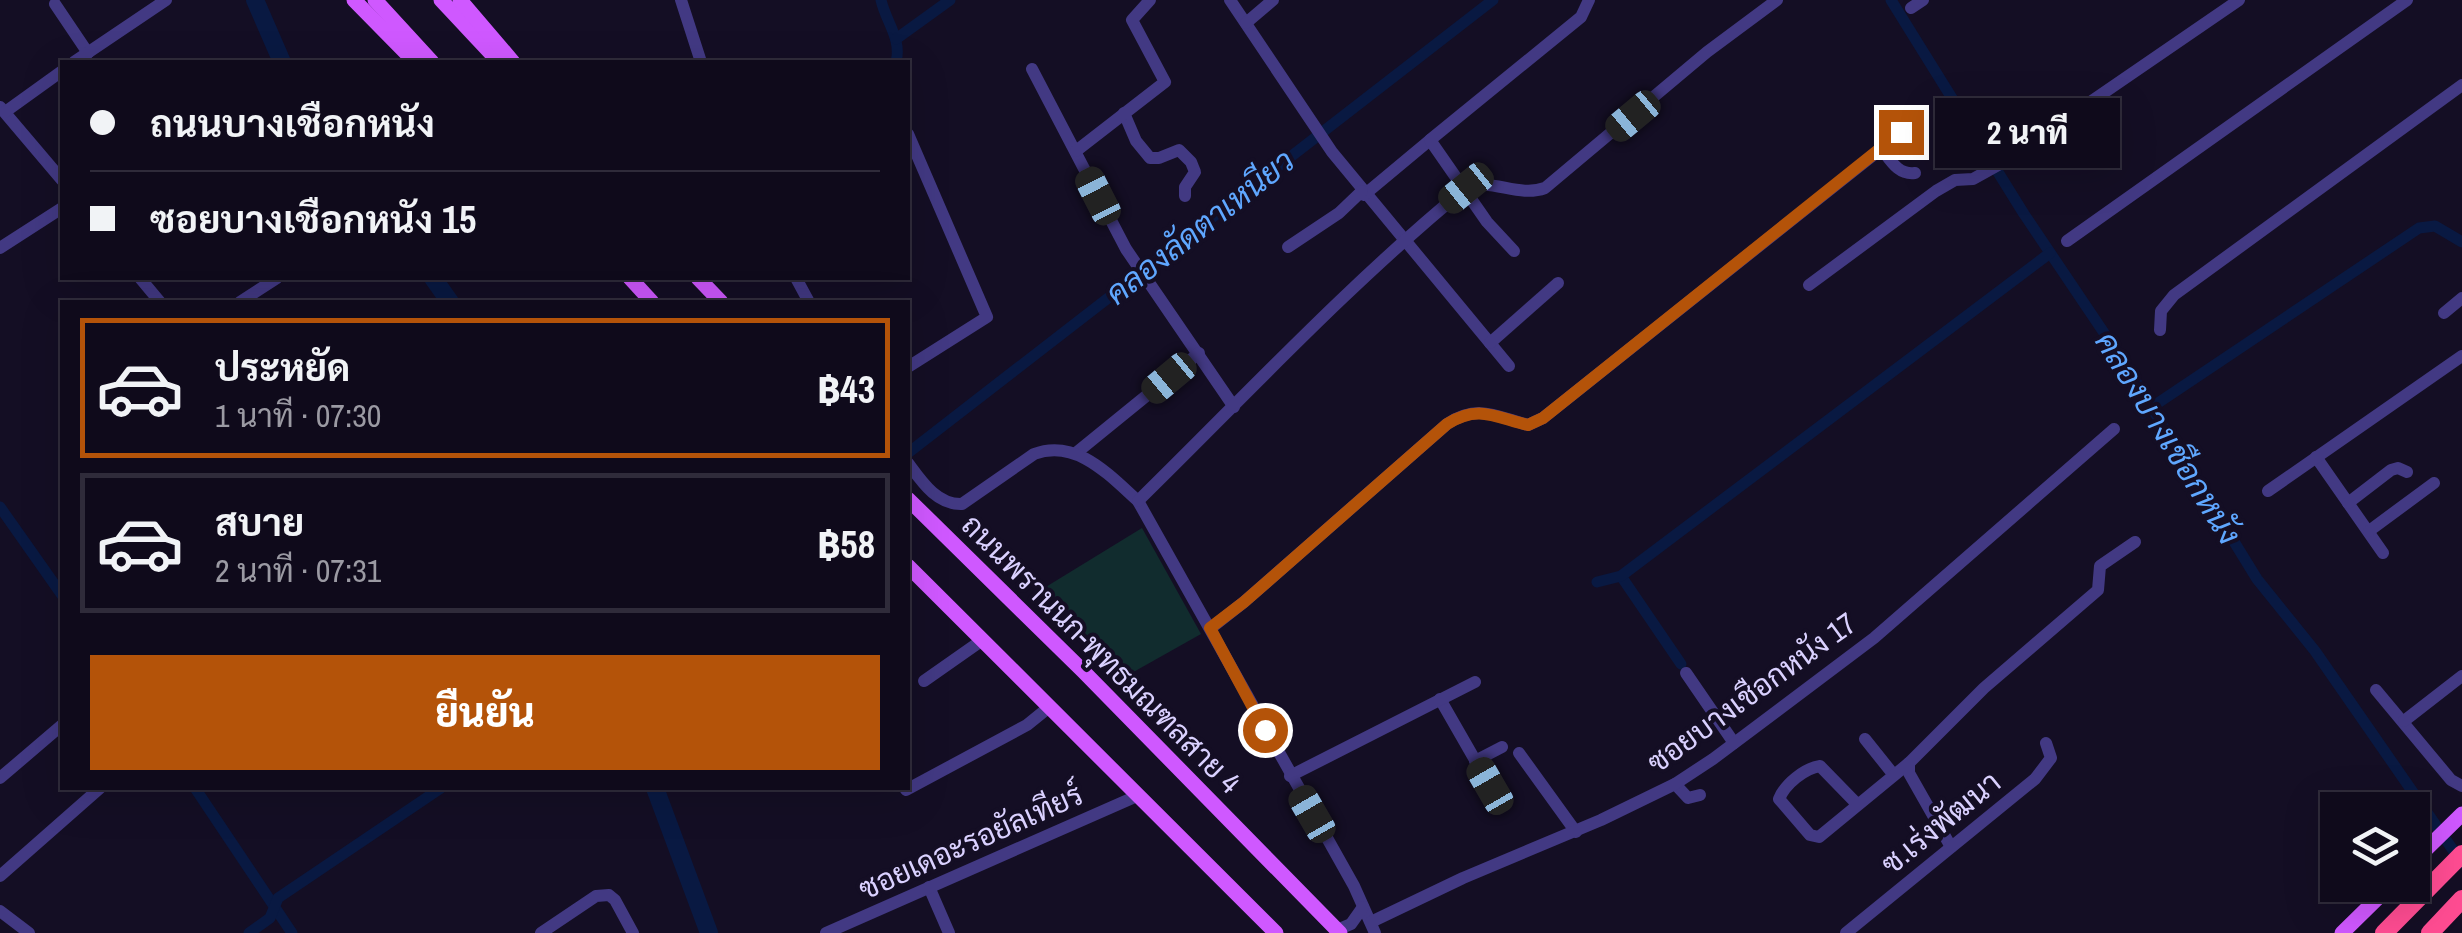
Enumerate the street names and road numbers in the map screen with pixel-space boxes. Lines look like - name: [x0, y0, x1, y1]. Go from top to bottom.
- street label: ถนนพรานนก-พุทธมณฑลสาย 4: [952, 505, 1250, 803]
- street label: ซอยบางเชือกหนัง 17: [1639, 603, 1864, 782]
- street label: ซ.เร่งพัฒนา: [1872, 762, 2009, 883]
- street label: ซอยเดอะรอยัลเทียร์: [852, 774, 1089, 908]

